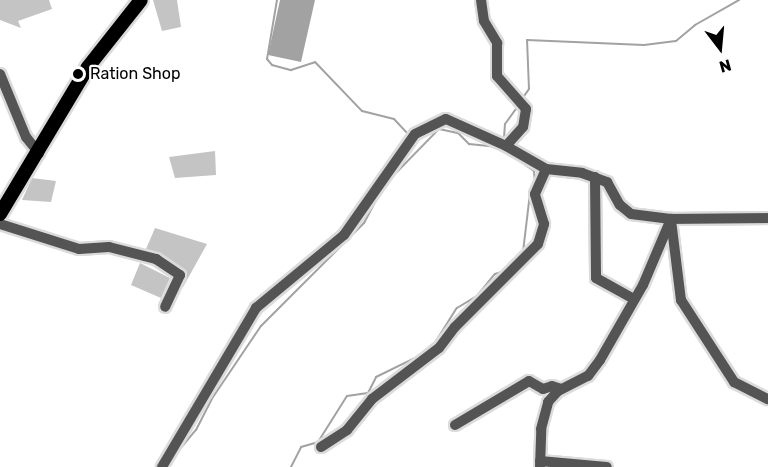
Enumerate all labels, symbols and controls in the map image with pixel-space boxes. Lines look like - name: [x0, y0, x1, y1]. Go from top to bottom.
- north arrow: [690, 18, 750, 78]
- text: N: [717, 55, 733, 77]
- place label: Ration Shop: [90, 64, 181, 84]
- marker: Ration Shop: [71, 67, 85, 81]

